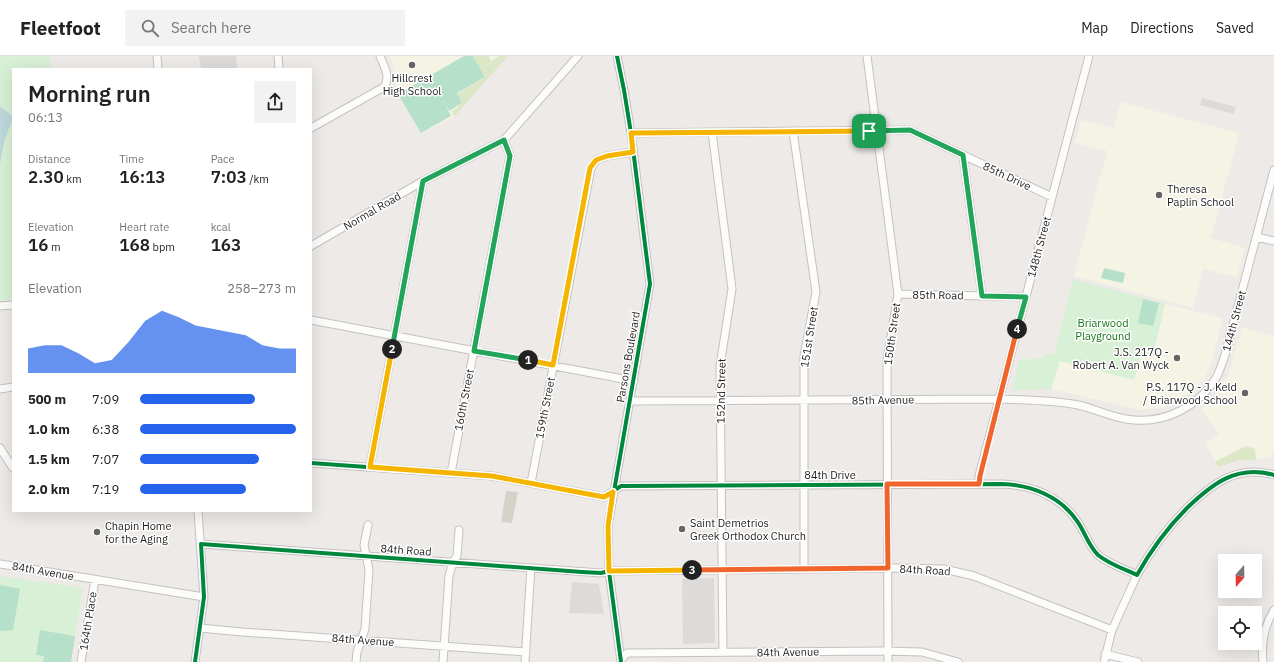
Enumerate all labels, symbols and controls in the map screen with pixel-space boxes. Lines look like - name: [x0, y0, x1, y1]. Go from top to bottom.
- search box: [125, 10, 405, 46]
- text: Fleetfoot: [20, 16, 101, 40]
- icon: search: [139, 17, 161, 39]
- text: Search here: [171, 18, 251, 37]
- text: Map: [1081, 19, 1108, 37]
- text: Directions: [1130, 19, 1194, 37]
- text: Saved: [1216, 19, 1254, 37]
- marker: Hillcrest High School: [407, 60, 417, 70]
- place label: Hillcrest High School: [383, 71, 441, 98]
- text: Morning run: [28, 79, 151, 108]
- button: share: [254, 81, 296, 123]
- text: 06:13: [28, 109, 63, 126]
- pin: [852, 114, 886, 148]
- icon: arrive: [858, 120, 880, 142]
- text: Distance: [28, 152, 71, 166]
- text: Time: [119, 152, 144, 166]
- text: Pace: [211, 152, 235, 166]
- street label: 85th Drive: [981, 159, 1033, 193]
- text: 2.30: [28, 166, 64, 188]
- text: 16:13: [119, 166, 166, 188]
- text: 7:03: [211, 166, 247, 188]
- text: km: [64, 172, 82, 186]
- text: /km: [247, 172, 269, 186]
- place label: Theresa Paplin School: [1167, 182, 1234, 209]
- street label: Normal Road: [341, 189, 403, 233]
- marker: Theresa Paplin School: [1154, 190, 1164, 200]
- street label: 148th Street: [1024, 215, 1054, 279]
- text: Elevation: [28, 220, 74, 234]
- text: Heart rate: [119, 220, 169, 234]
- text: kcal: [211, 220, 231, 234]
- text: 16: [28, 234, 48, 256]
- text: 168: [119, 234, 150, 256]
- text: 163: [211, 234, 241, 256]
- text: m: [48, 240, 61, 254]
- text: bpm: [150, 240, 175, 254]
- text: Elevation: [28, 280, 82, 297]
- text: 258–273 m: [227, 280, 296, 297]
- street label: 85th Road: [912, 288, 964, 302]
- street label: 144th Street: [1219, 289, 1249, 353]
- street label: 150th Street: [881, 302, 903, 366]
- street label: 151st Street: [797, 305, 821, 369]
- street label: Parsons Boulevard: [613, 310, 643, 404]
- park label: Briarwood Playground: [1075, 316, 1131, 343]
- pin: 4: [1007, 319, 1027, 339]
- text: 4: [1014, 322, 1020, 336]
- pin: 2: [382, 339, 402, 359]
- text: 2: [389, 342, 395, 356]
- place label: J.S. 217Q - Robert A. Van Wyck: [1073, 345, 1169, 372]
- pin: 1: [518, 350, 538, 370]
- text: 1: [525, 353, 531, 367]
- marker: J.S. 217Q - Robert A. Van Wyck: [1172, 353, 1182, 363]
- street label: 152nd Street: [713, 358, 729, 424]
- street label: 160th Street: [451, 368, 477, 432]
- street label: 159th Street: [532, 376, 558, 440]
- place label: P.S. 117Q - J. Keld / Briarwood School: [1143, 380, 1237, 407]
- marker: P.S. 117Q - J. Keld / Briarwood School: [1240, 388, 1250, 398]
- text: 500 m: [28, 391, 66, 408]
- text: 7:09: [92, 391, 119, 408]
- street label: 85th Avenue: [852, 392, 914, 408]
- text: 1.0 km: [28, 421, 70, 438]
- text: 6:38: [92, 421, 119, 438]
- text: 1.5 km: [28, 451, 70, 468]
- text: 7:07: [92, 451, 119, 468]
- street label: 84th Drive: [804, 468, 856, 482]
- text: 2.0 km: [28, 481, 70, 498]
- text: 7:19: [92, 481, 119, 498]
- place label: Saint Demetrios Greek Orthodox Church: [690, 516, 806, 543]
- place label: Chapin Home for the Aging: [105, 519, 172, 546]
- marker: Saint Demetrios Greek Orthodox Church: [677, 524, 687, 534]
- marker: Chapin Home for the Aging: [92, 527, 102, 537]
- street label: 84th Road: [380, 541, 432, 559]
- north arrow: [1218, 554, 1262, 598]
- map controls: [1218, 554, 1262, 650]
- street label: 84th Avenue: [11, 559, 75, 583]
- pin: 3: [682, 560, 702, 580]
- street label: 84th Road: [899, 562, 951, 578]
- text: 3: [689, 563, 695, 577]
- street label: 164th Place: [76, 590, 100, 652]
- button: locate: [1218, 606, 1262, 650]
- street label: 84th Avenue: [331, 631, 395, 649]
- street label: 84th Avenue: [757, 644, 819, 660]

